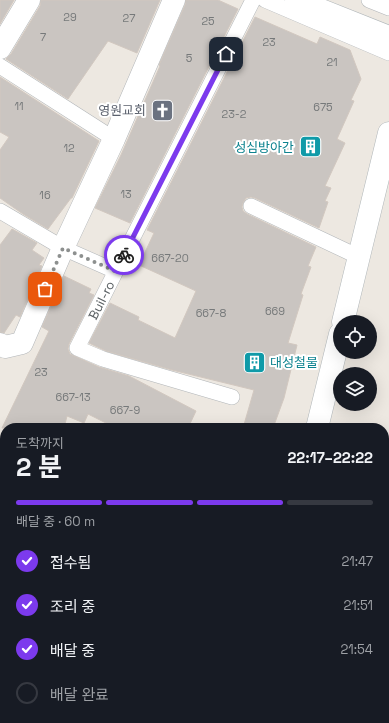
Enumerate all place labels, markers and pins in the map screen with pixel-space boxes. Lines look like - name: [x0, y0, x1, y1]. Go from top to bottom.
- pin: [209, 37, 243, 71]
- church icon: 영원교회: [149, 97, 175, 123]
- place label: 영원교회: [98, 102, 146, 119]
- building icon: 성심방아간: [297, 134, 323, 160]
- place label: 성심방아간: [234, 139, 294, 156]
- pin: [28, 272, 62, 306]
- building icon: 대성철물: [242, 349, 268, 375]
- place label: 대성철물: [270, 354, 318, 371]

